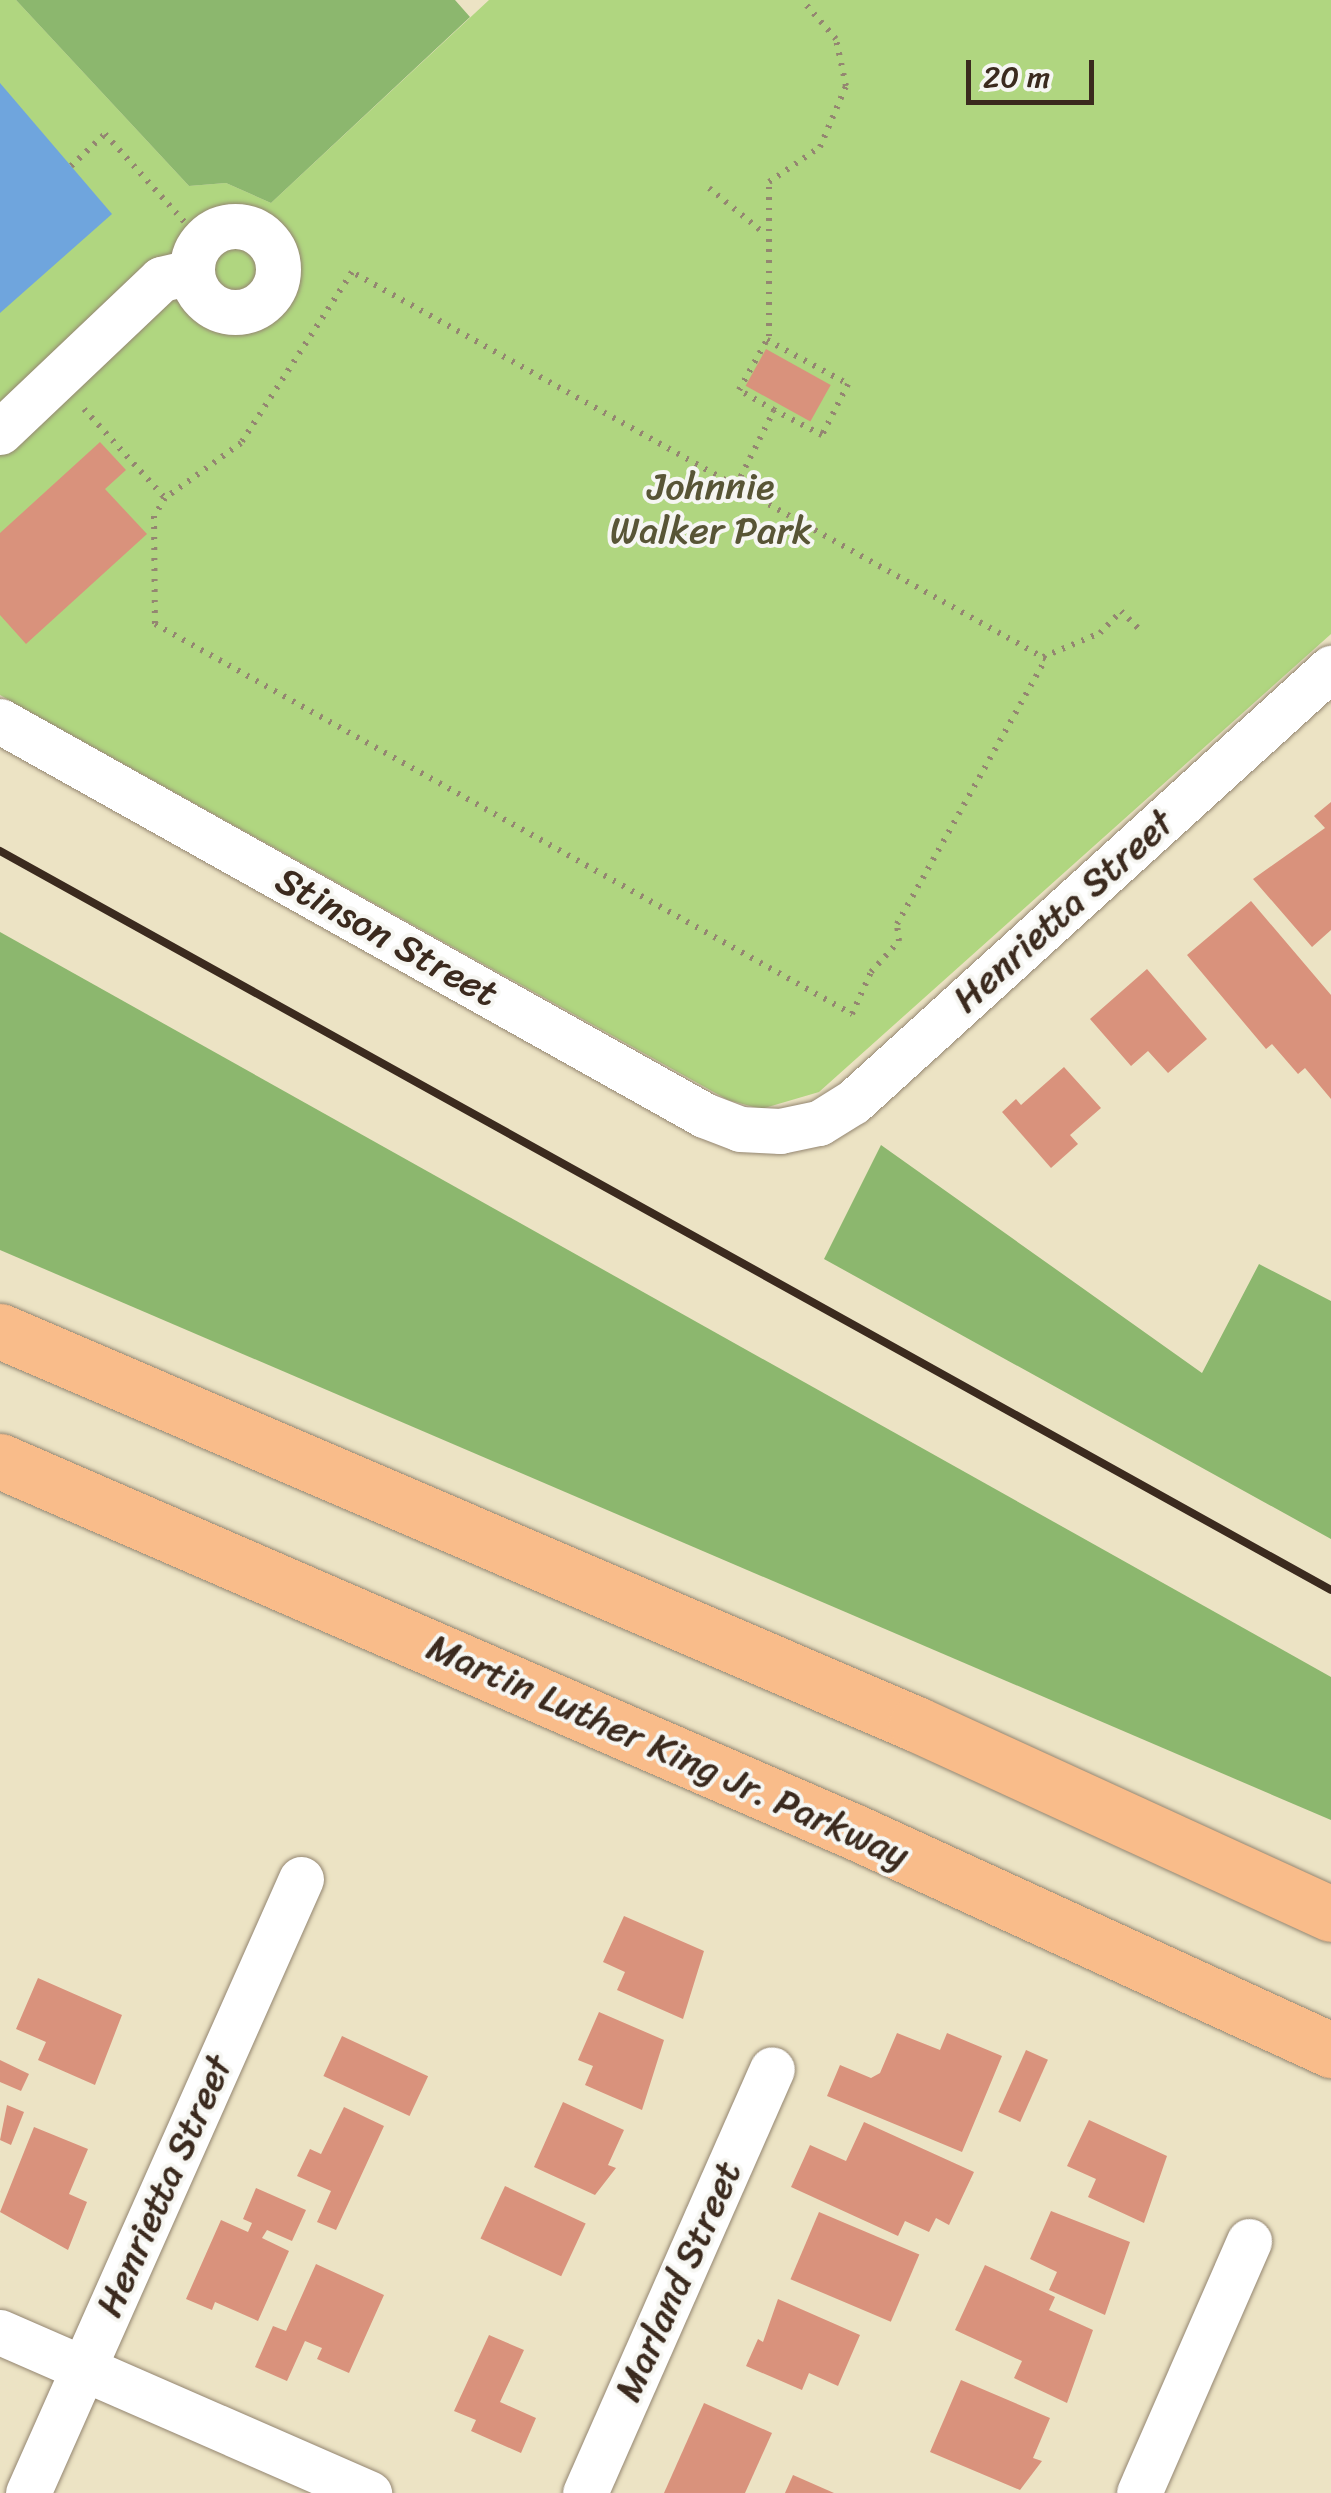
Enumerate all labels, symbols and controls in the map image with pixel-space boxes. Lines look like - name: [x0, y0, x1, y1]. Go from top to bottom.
- scale bar: [971, 40, 1098, 102]
- text: 20 m: [983, 50, 1050, 104]
- park label: Johnnie Walker Park: [610, 464, 812, 554]
- street label: Henrietta Street: [943, 800, 1183, 1022]
- street label: Stinson Street: [268, 857, 506, 1017]
- street label: Martin Luther King Jr. Parkway: [421, 1624, 915, 1878]
- street label: Henrietta Street: [86, 2048, 242, 2324]
- street label: Marland Street: [605, 2155, 751, 2407]

